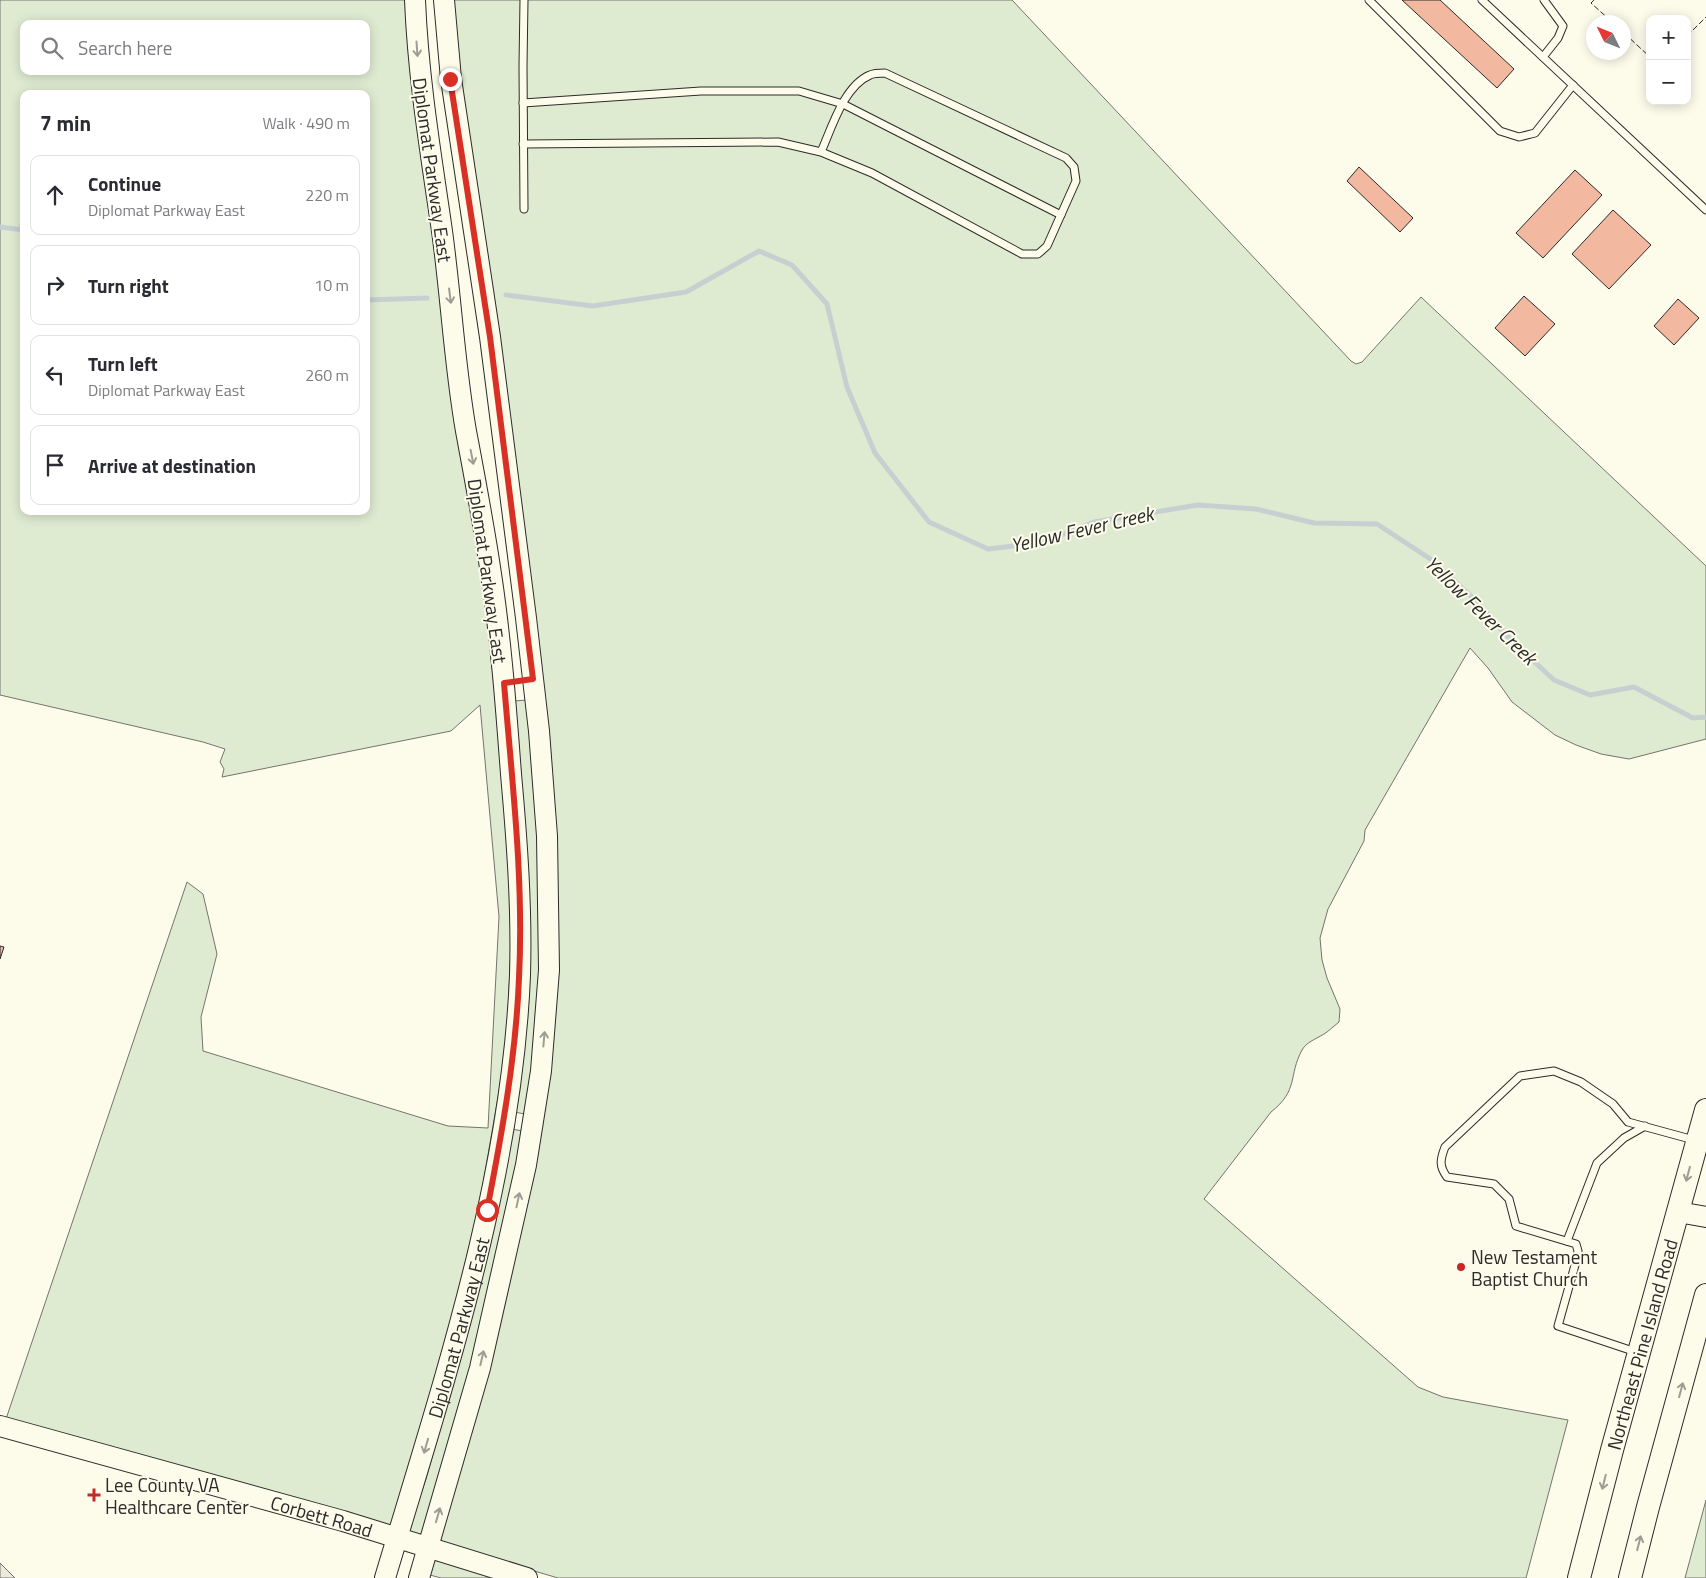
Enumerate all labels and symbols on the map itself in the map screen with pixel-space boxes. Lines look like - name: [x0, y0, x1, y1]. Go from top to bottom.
- north arrow: [1586, 15, 1631, 60]
- one-way arrow: [413, 40, 422, 56]
- route end: [439, 68, 462, 91]
- street label: Diplomat Parkway East: [406, 76, 460, 265]
- one-way arrow: [445, 288, 455, 304]
- one-way arrow: [467, 449, 477, 465]
- street label: Diplomat Parkway East: [461, 477, 515, 666]
- water label: Yellow Fever Creek: [1007, 497, 1159, 561]
- water label: Yellow Fever Creek: [1418, 548, 1546, 673]
- one-way arrow: [539, 1032, 549, 1048]
- one-way arrow: [1683, 1165, 1693, 1181]
- one-way arrow: [514, 1192, 523, 1208]
- route start: [476, 1199, 499, 1222]
- street label: Diplomat Parkway East: [419, 1234, 496, 1421]
- street label: Northeast Pine Island Road: [1598, 1235, 1684, 1453]
- place label: New Testament Baptist Church: [1471, 1242, 1597, 1293]
- marker: New Testament Baptist Church: [1455, 1261, 1467, 1273]
- one-way arrow: [478, 1351, 487, 1367]
- one-way arrow: [1676, 1382, 1686, 1398]
- one-way arrow: [420, 1438, 430, 1454]
- place label: Lee County VA Healthcare Center: [105, 1470, 249, 1521]
- one-way arrow: [1599, 1474, 1608, 1490]
- street label: Corbett Road: [267, 1487, 377, 1544]
- marker: Lee County VA Healthcare Center: [87, 1488, 101, 1502]
- one-way arrow: [434, 1507, 444, 1523]
- one-way arrow: [1635, 1535, 1644, 1551]

